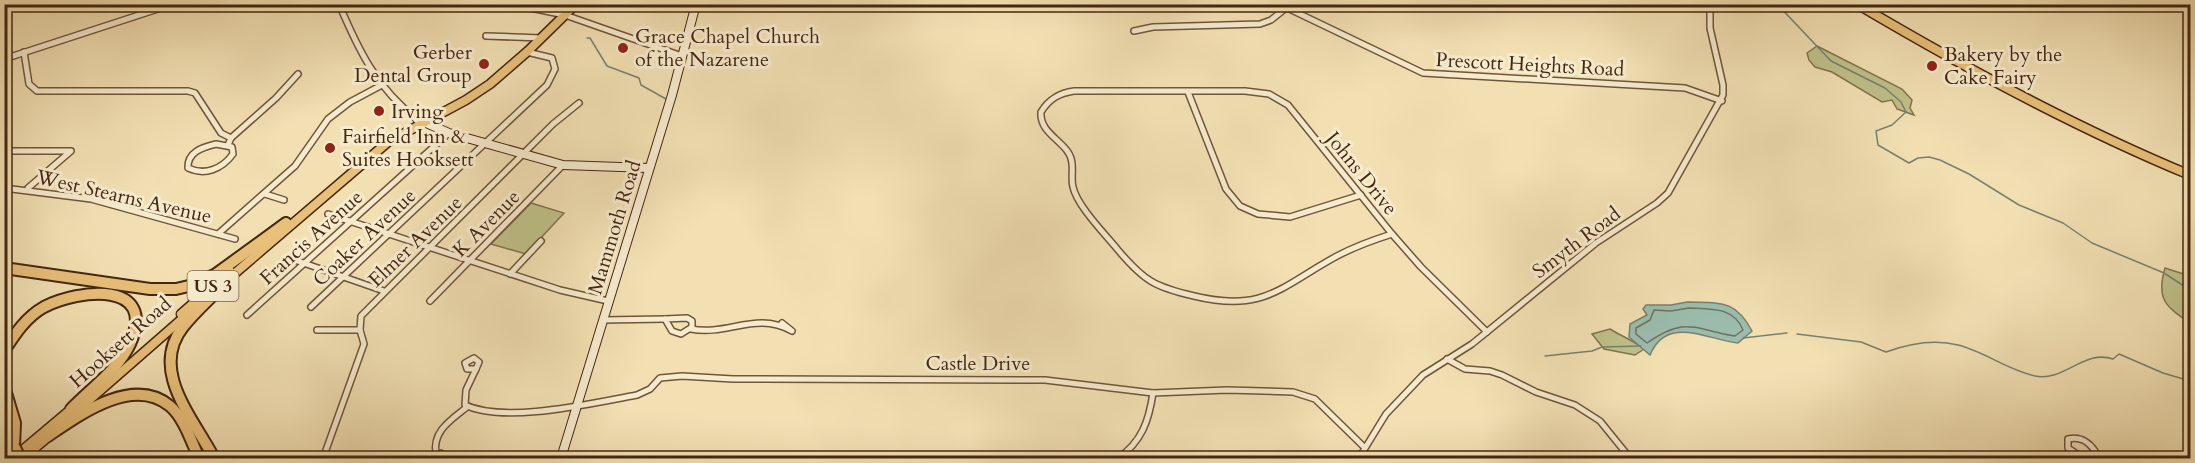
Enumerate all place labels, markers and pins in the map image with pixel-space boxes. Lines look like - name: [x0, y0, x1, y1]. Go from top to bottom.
- place label: Grace Chapel Church of the Nazarene: [635, 23, 820, 73]
- place label: Gerber Dental Group: [354, 39, 473, 89]
- marker: Grace Chapel Church of the Nazarene: [616, 41, 630, 55]
- place label: Bakery by the Cake Fairy: [1944, 41, 2062, 91]
- marker: Gerber Dental Group: [477, 57, 491, 71]
- marker: Bakery by the Cake Fairy: [1925, 59, 1939, 73]
- place label: Irving: [391, 98, 444, 125]
- marker: Irving: [372, 104, 386, 118]
- place label: Fairfield Inn & Suites Hooksett: [342, 123, 474, 173]
- marker: Fairfield Inn & Suites Hooksett: [323, 141, 337, 155]

